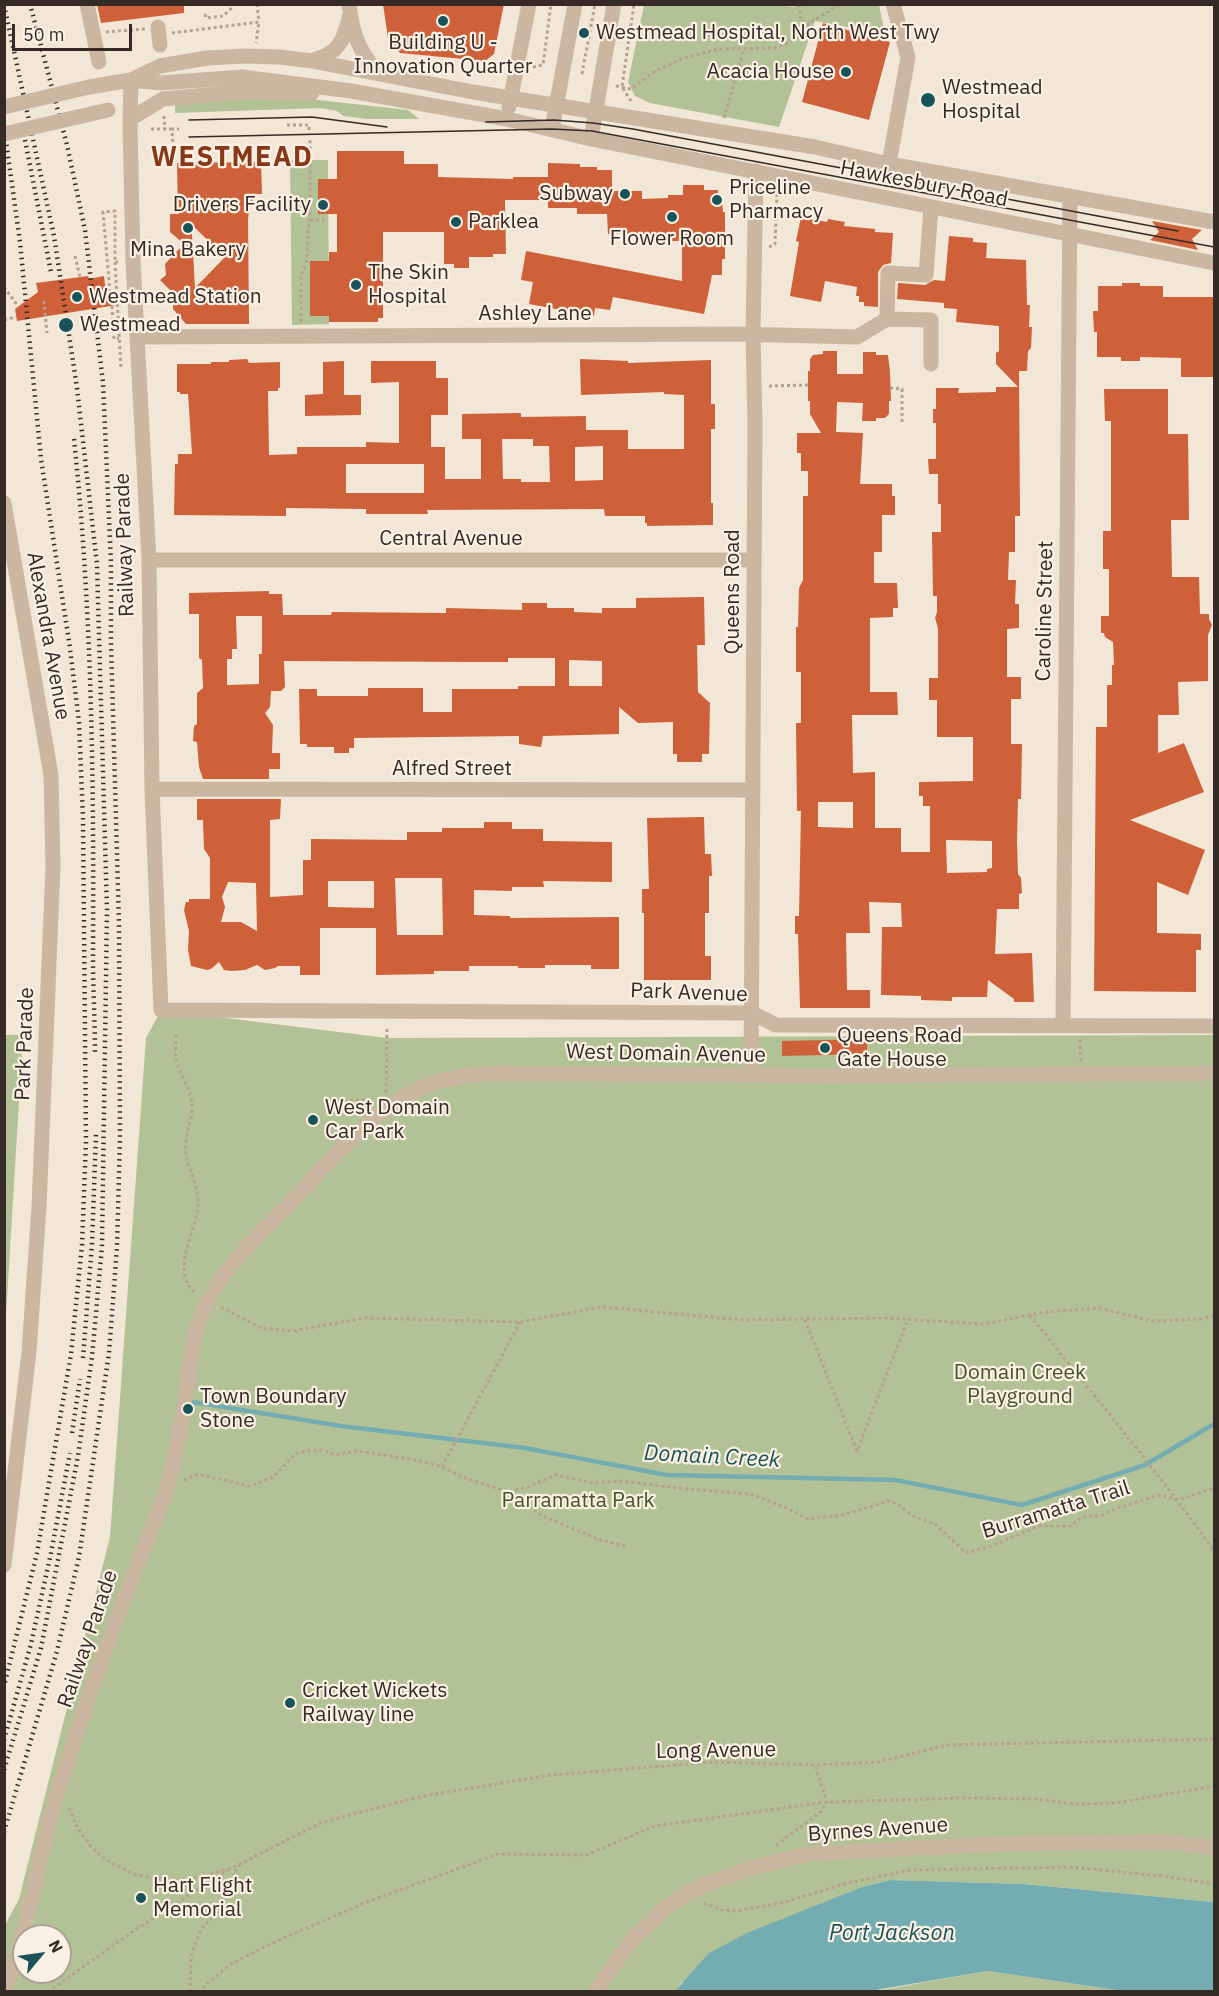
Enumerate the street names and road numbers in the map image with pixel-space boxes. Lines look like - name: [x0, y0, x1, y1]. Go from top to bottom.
- street label: Hawkesbury Road: [838, 155, 1010, 213]
- street label: Ashley Lane: [478, 301, 592, 327]
- street label: Railway Parade: [110, 473, 140, 617]
- street label: Central Avenue: [379, 526, 523, 552]
- street label: Queens Road: [720, 529, 746, 655]
- street label: Caroline Street: [1031, 540, 1059, 682]
- street label: Alexandra Avenue: [21, 550, 75, 722]
- street label: Alfred Street: [392, 756, 512, 782]
- street label: Park Avenue: [630, 978, 748, 1008]
- street label: Park Parade: [10, 987, 40, 1101]
- street label: West Domain Avenue: [566, 1040, 766, 1068]
- street label: Burramatta Trail: [979, 1476, 1133, 1544]
- street label: Railway Parade: [53, 1567, 123, 1711]
- street label: Long Avenue: [656, 1737, 776, 1765]
- street label: Byrnes Avenue: [807, 1813, 949, 1847]

